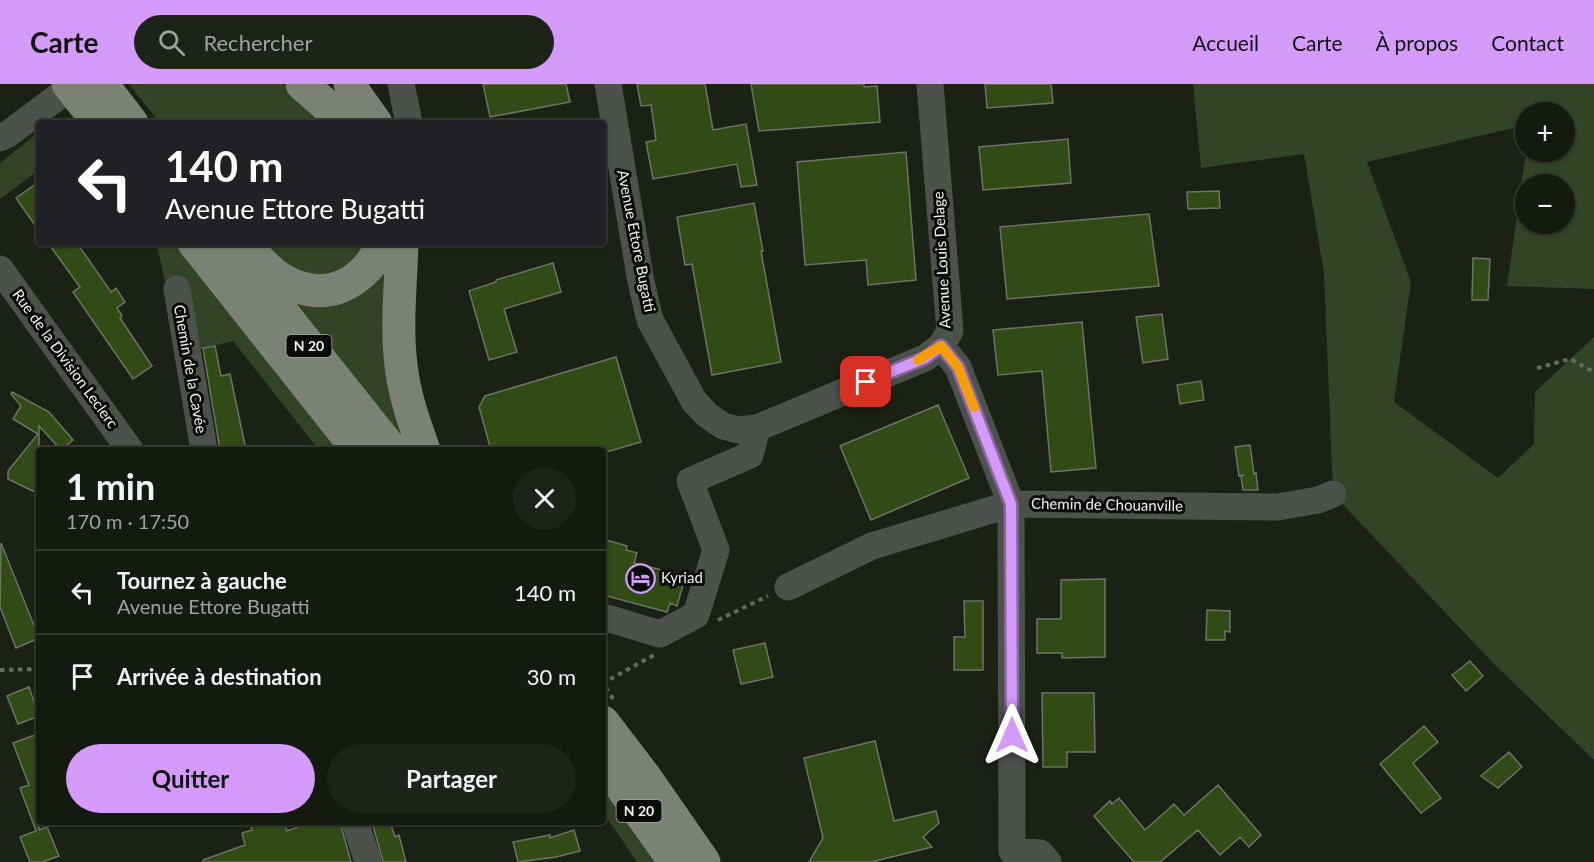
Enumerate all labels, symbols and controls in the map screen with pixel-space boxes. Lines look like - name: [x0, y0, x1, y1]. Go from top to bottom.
- search box: [134, 15, 554, 69]
- text: Carte: [30, 25, 98, 59]
- icon: search: [155, 26, 188, 59]
- text: Rechercher: [203, 29, 312, 56]
- text: Accueil: [1192, 30, 1259, 55]
- text: Carte: [1292, 30, 1343, 55]
- text: À propos: [1376, 30, 1458, 55]
- text: Contact: [1491, 30, 1564, 55]
- map controls: [1515, 102, 1575, 234]
- button: +: [1515, 102, 1575, 162]
- text: 140 m: [165, 141, 283, 191]
- icon: left: [66, 144, 144, 222]
- street label: Avenue Ettore Bugatti: [614, 168, 660, 313]
- button: −: [1515, 174, 1575, 234]
- street label: Avenue Louis Delage: [928, 191, 954, 329]
- text: Avenue Ettore Bugatti: [165, 192, 425, 225]
- street label: Rue de la Division Leclerc: [9, 285, 122, 431]
- street label: Chemin de la Cavée: [171, 303, 211, 435]
- road number: N 20: [286, 335, 332, 357]
- pin: [840, 356, 891, 407]
- icon: arrive: [849, 365, 882, 398]
- text: 1 min: [66, 464, 155, 508]
- button: close: [513, 467, 576, 530]
- street label: Chemin de Chouanville: [1031, 494, 1183, 514]
- text: 170 m · 17:50: [66, 509, 189, 533]
- hotel icon: Kyriad: [624, 562, 656, 594]
- text: Tournez à gauche: [117, 567, 287, 594]
- place label: Kyriad: [661, 568, 703, 586]
- icon: left: [66, 576, 99, 609]
- text: 140 m: [514, 579, 576, 606]
- text: Avenue Ettore Bugatti: [117, 594, 310, 618]
- icon: arrive: [66, 660, 99, 693]
- text: Arrivée à destination: [117, 663, 322, 690]
- text: 30 m: [527, 663, 576, 690]
- position arrow: [980, 703, 1044, 767]
- button: Quitter: [66, 744, 315, 813]
- button: Partager: [327, 744, 576, 813]
- road number: N 20: [616, 800, 662, 822]

